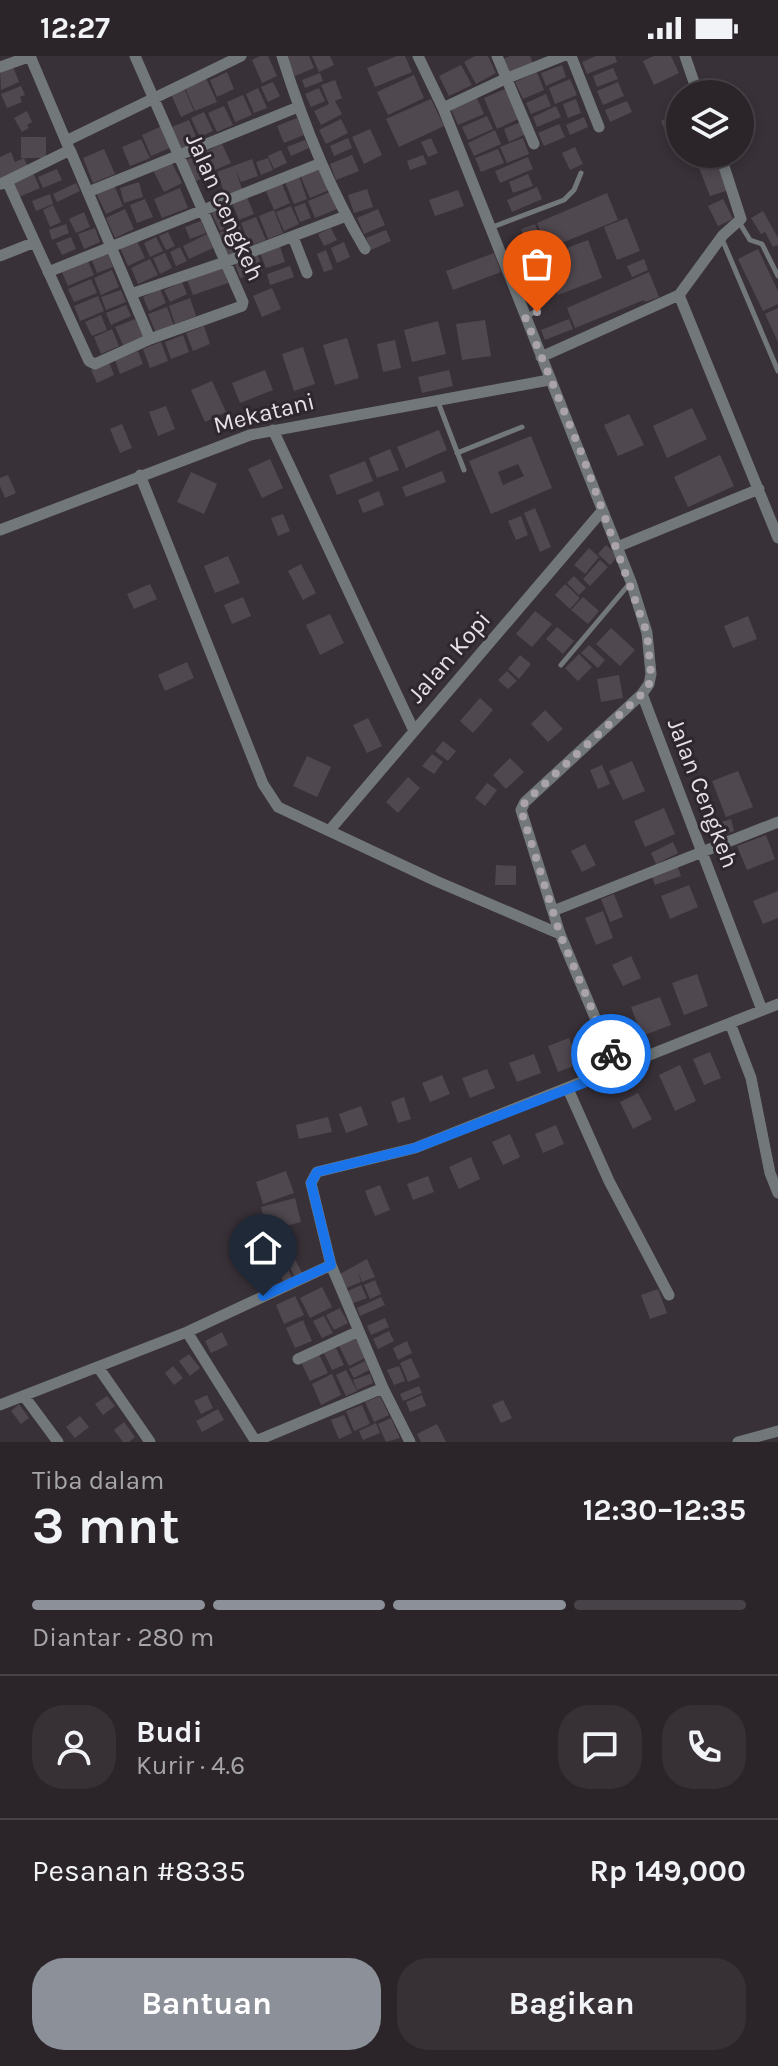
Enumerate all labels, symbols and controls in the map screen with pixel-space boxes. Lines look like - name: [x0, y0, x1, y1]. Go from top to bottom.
- text: 12:27: [40, 10, 110, 46]
- map controls: [666, 80, 754, 168]
- button: layers: [666, 80, 754, 168]
- street label: Jalan Cengkeh: [180, 129, 270, 285]
- pin: [503, 230, 571, 312]
- icon: bag: [515, 242, 559, 286]
- street label: Mekatani: [211, 387, 317, 439]
- street label: Jalan Kopi: [402, 606, 496, 708]
- street label: Jalan Cengkeh: [662, 714, 744, 872]
- courier: [571, 1014, 651, 1094]
- icon: bike: [589, 1032, 633, 1076]
- pin: [229, 1214, 297, 1296]
- icon: home: [241, 1226, 285, 1270]
- text: Tiba dalam: [32, 1465, 164, 1496]
- text: 12:30–12:35: [583, 1492, 746, 1528]
- text: 3 mnt: [32, 1495, 180, 1556]
- text: Diantar · 280 m: [32, 1622, 214, 1653]
- button: person: [32, 1705, 116, 1789]
- button: chat: [558, 1705, 642, 1789]
- button: phone: [662, 1705, 746, 1789]
- text: Budi: [136, 1714, 203, 1750]
- text: Kurir · 4.6: [136, 1750, 245, 1781]
- text: Pesanan #8335: [32, 1853, 246, 1889]
- text: Rp 149,000: [589, 1853, 746, 1889]
- button: Bantuan: [32, 1958, 381, 2050]
- button: Bagikan: [397, 1958, 746, 2050]

